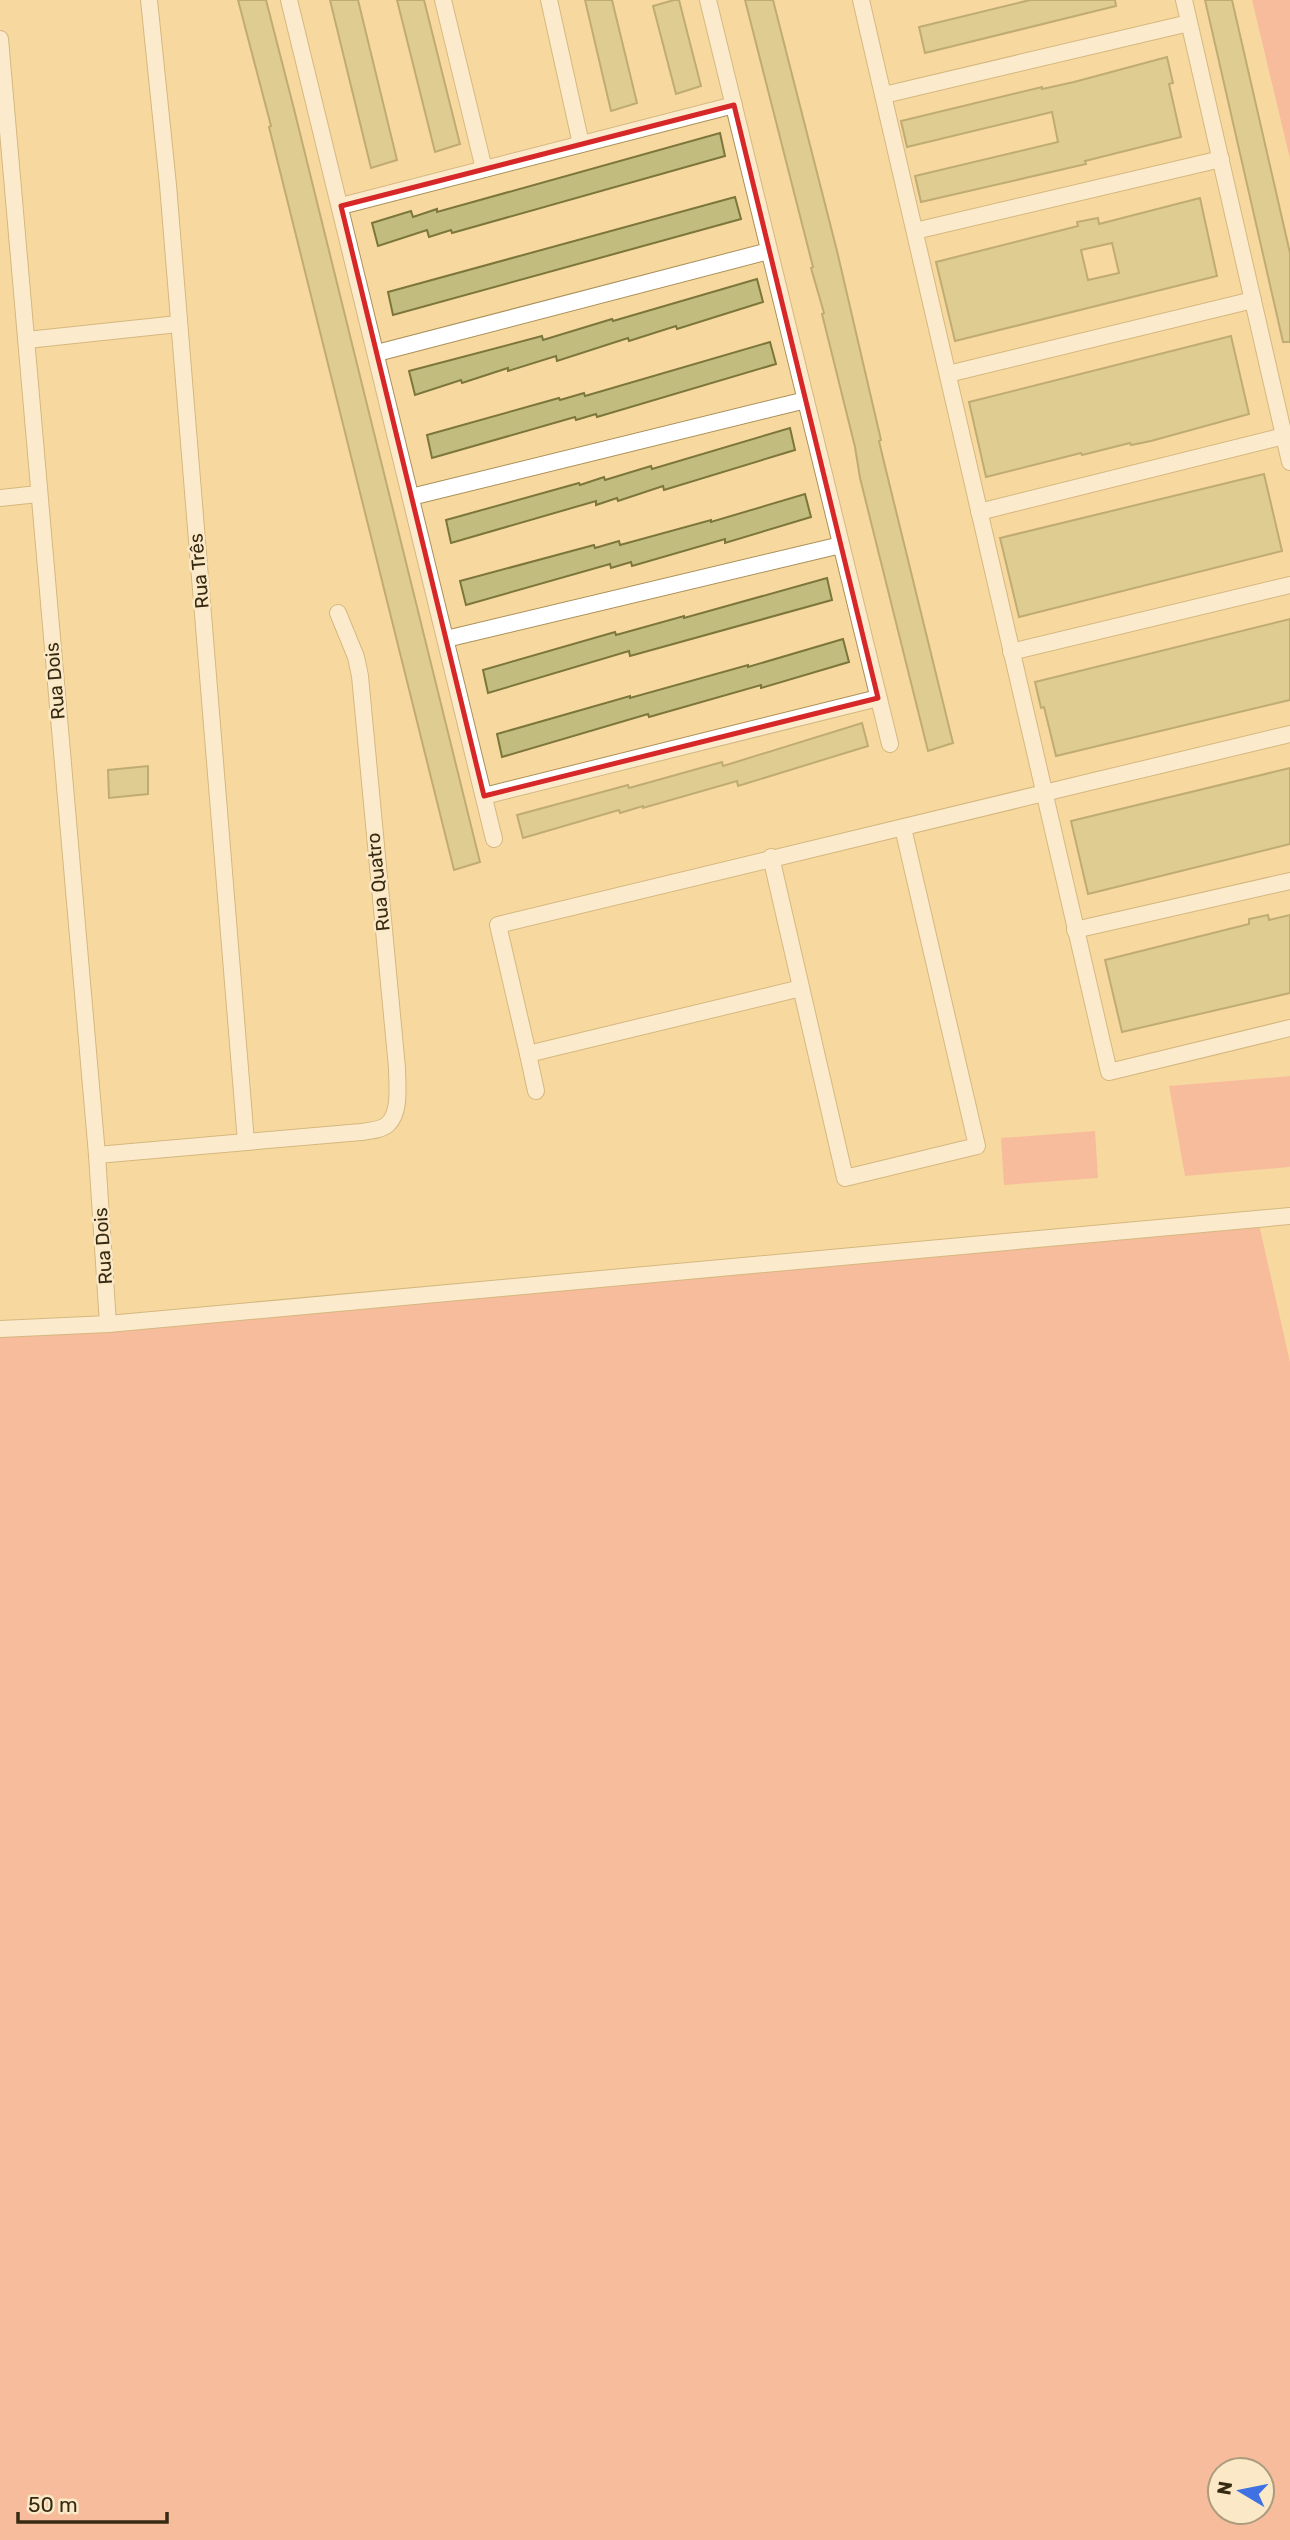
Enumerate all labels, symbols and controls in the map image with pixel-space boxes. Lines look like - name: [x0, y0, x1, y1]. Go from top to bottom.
- street label: Rua Três: [184, 532, 214, 610]
- street label: Rua Dois: [40, 641, 70, 721]
- street label: Rua Quatro: [361, 832, 395, 932]
- street label: Rua Dois: [89, 1207, 117, 1285]
- north arrow: [1206, 2456, 1276, 2526]
- text: N: [1212, 2479, 1237, 2497]
- scale bar: [18, 2480, 166, 2524]
- text: 50 m: [28, 2492, 78, 2517]

